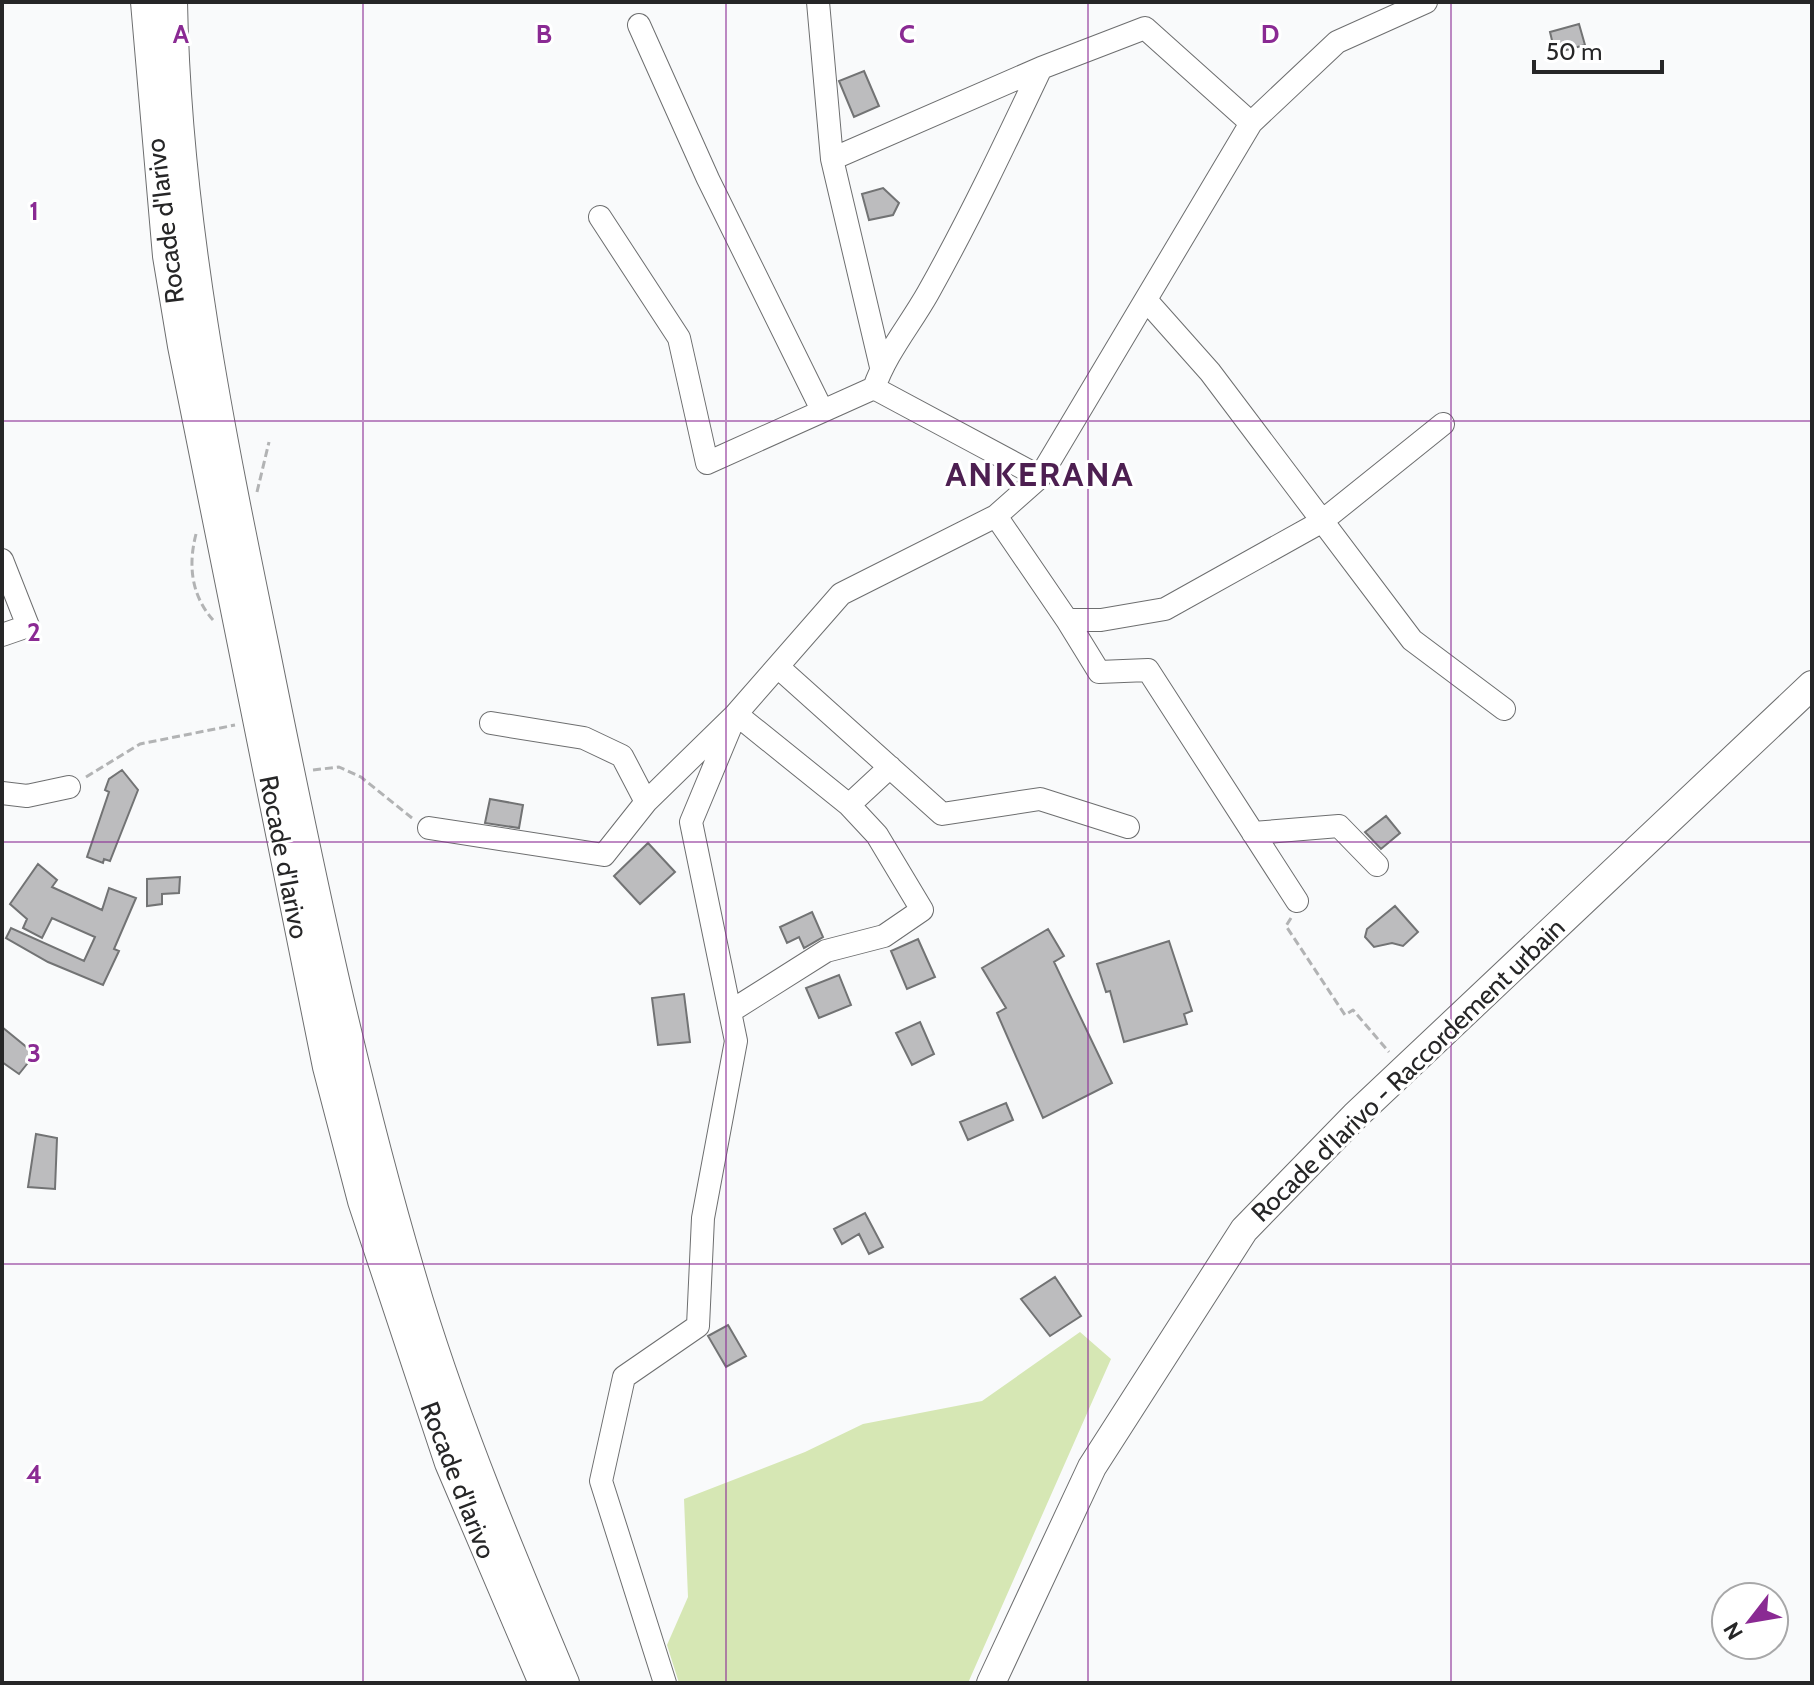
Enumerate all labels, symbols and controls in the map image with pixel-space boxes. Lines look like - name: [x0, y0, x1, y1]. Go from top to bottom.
- text: A: [173, 18, 190, 50]
- text: B: [536, 18, 552, 50]
- text: C: [899, 18, 915, 50]
- text: D: [1261, 18, 1279, 50]
- scale bar: [1534, 24, 1662, 74]
- text: 50 m: [1546, 37, 1602, 66]
- street label: Rocade d'Iarivo: [139, 137, 191, 305]
- text: 1: [29, 195, 39, 227]
- district label: ANKERANA: [945, 453, 1135, 495]
- text: 2: [27, 616, 41, 648]
- street label: Rocade d'Iarivo: [252, 773, 316, 941]
- street label: Rocade d'Iarivo - Raccordement urbain: [1245, 911, 1571, 1229]
- text: 3: [27, 1037, 41, 1069]
- street label: Rocade d'Iarivo: [413, 1397, 503, 1563]
- text: 4: [26, 1458, 42, 1490]
- north arrow: [1710, 1581, 1790, 1661]
- text: N: [1718, 1617, 1749, 1645]

